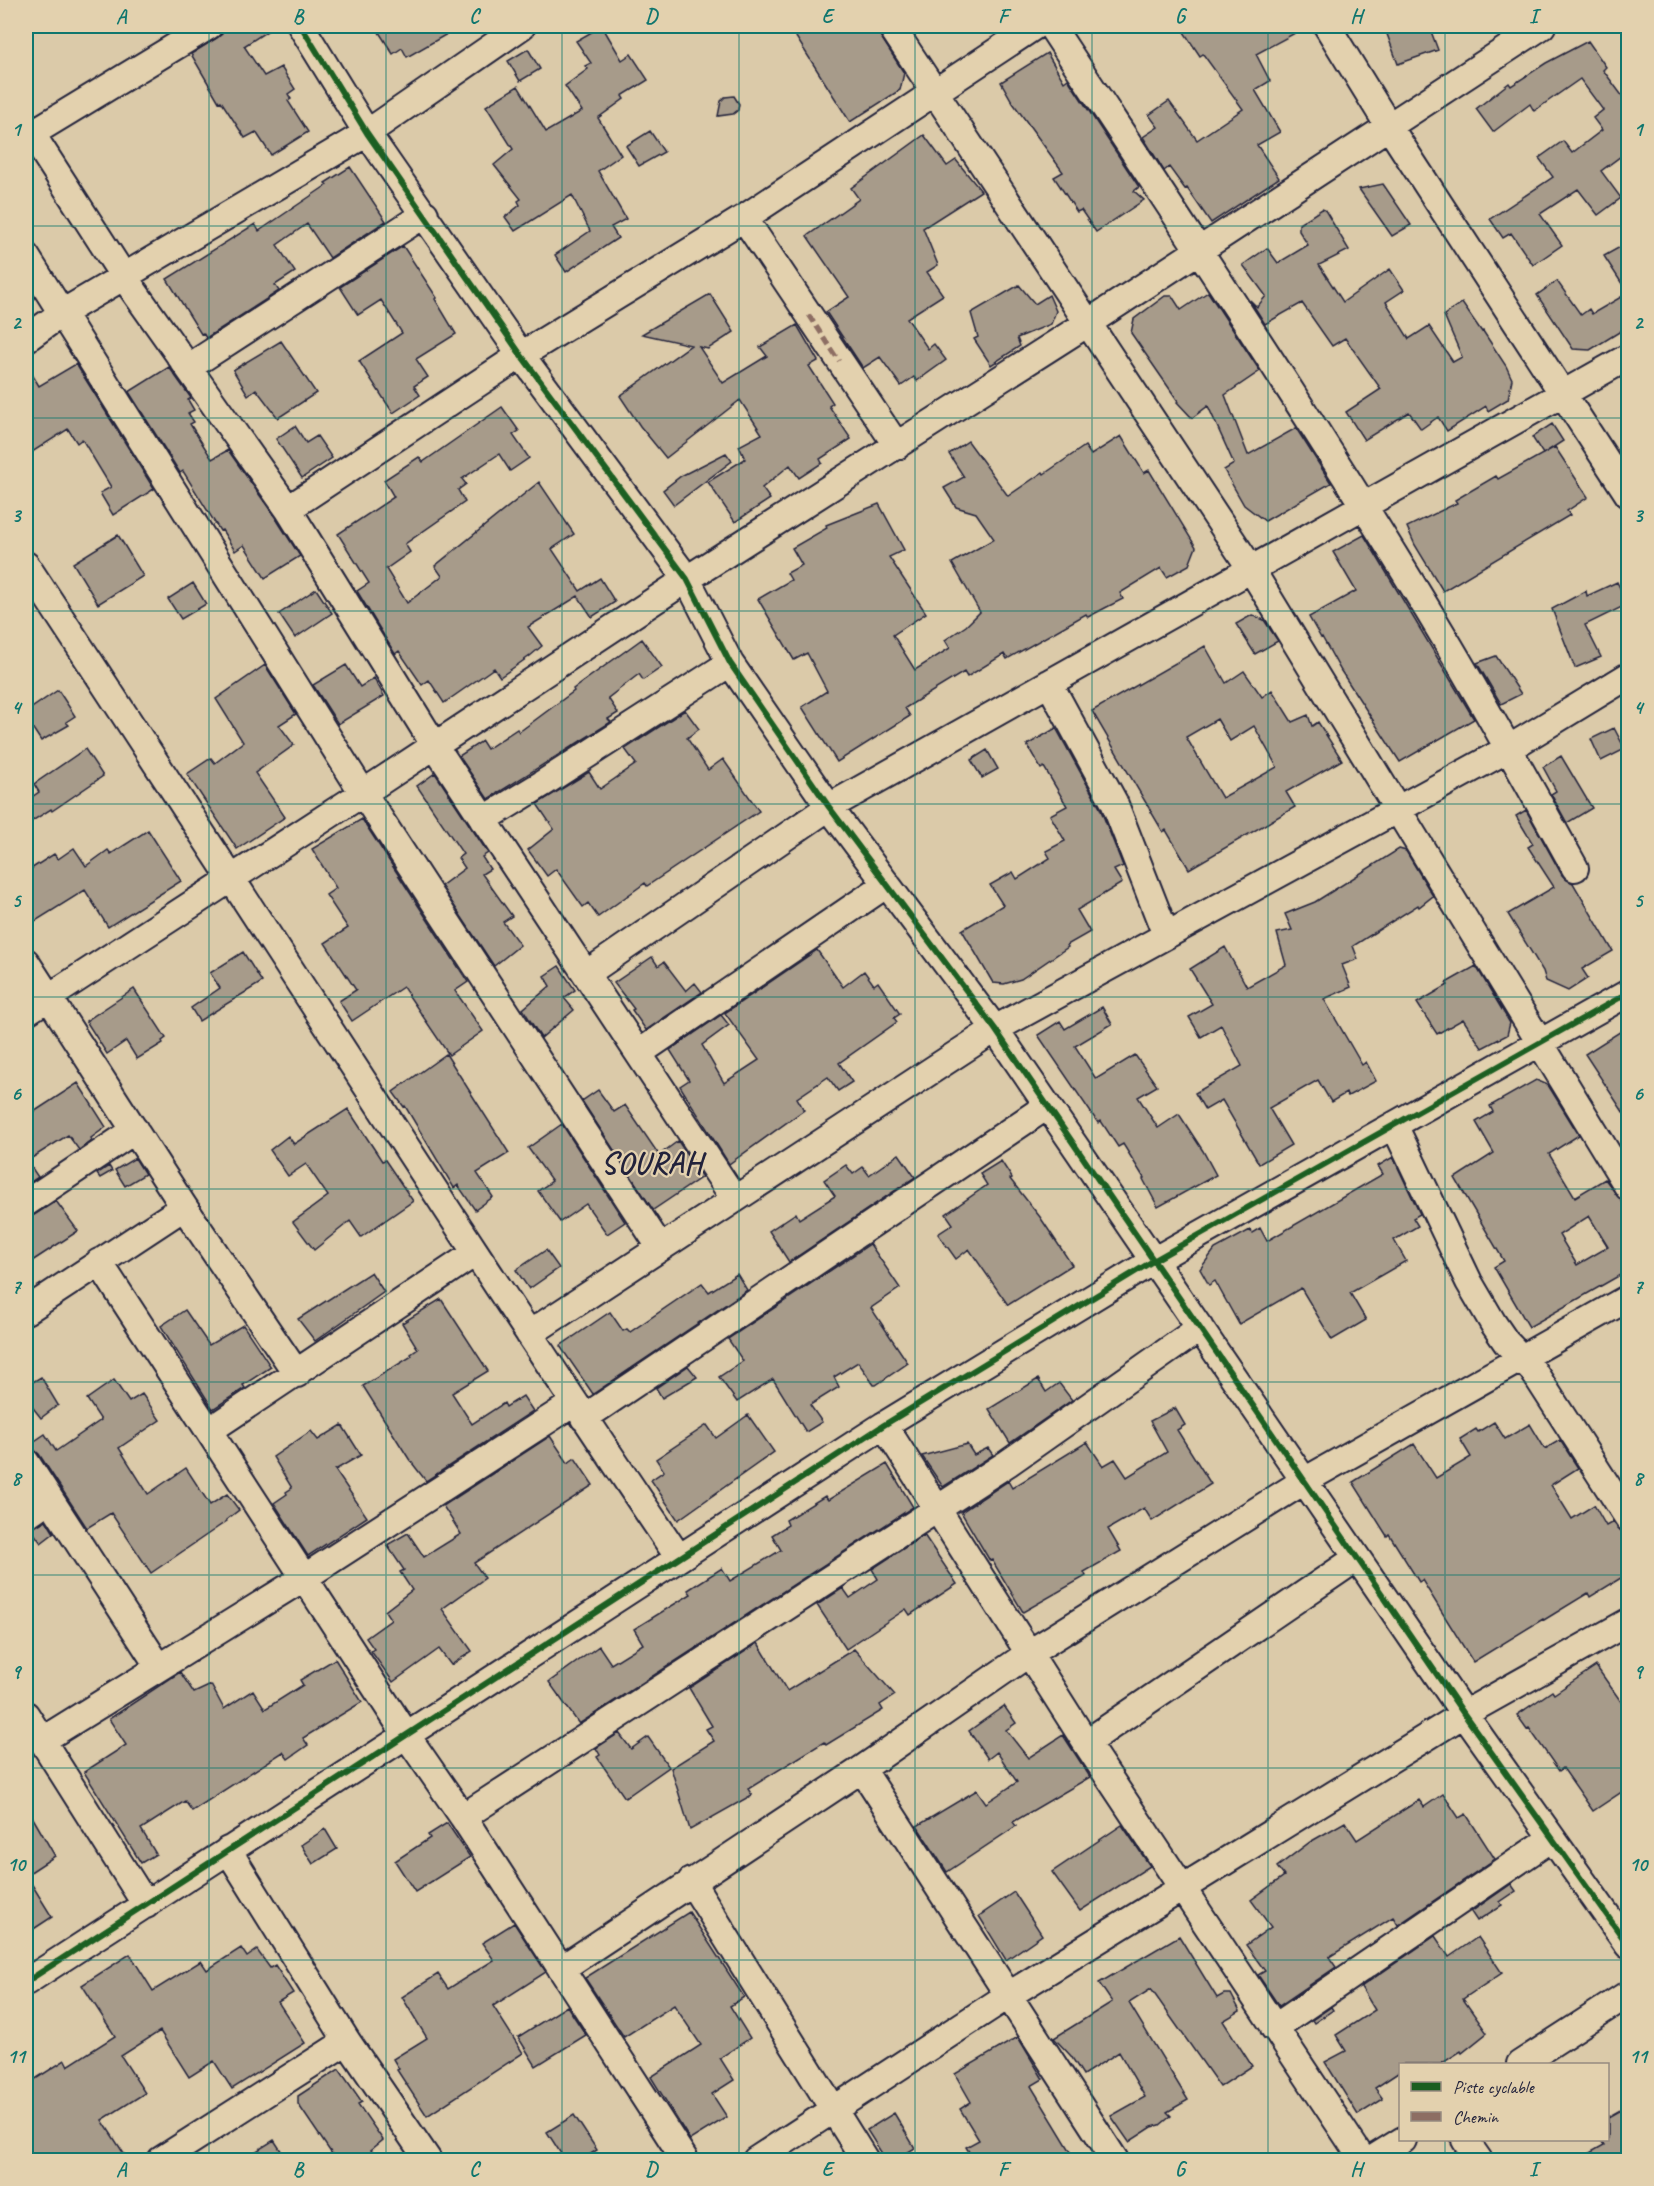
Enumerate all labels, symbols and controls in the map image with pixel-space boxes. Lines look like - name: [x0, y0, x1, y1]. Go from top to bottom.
- text: A: [116, 4, 128, 29]
- text: B: [293, 4, 305, 29]
- text: C: [469, 4, 481, 29]
- text: D: [645, 4, 659, 29]
- text: E: [822, 4, 836, 29]
- text: F: [998, 4, 1012, 29]
- text: G: [1175, 4, 1188, 29]
- text: H: [1350, 4, 1365, 29]
- text: I: [1529, 4, 1542, 29]
- text: 1: [12, 117, 23, 142]
- text: 1: [1634, 117, 1645, 142]
- text: 2: [12, 310, 23, 335]
- text: 2: [1634, 310, 1645, 335]
- text: 3: [12, 503, 23, 528]
- text: 3: [1634, 503, 1645, 528]
- text: 4: [12, 695, 24, 720]
- text: 4: [1634, 695, 1646, 720]
- text: 5: [12, 888, 23, 913]
- text: 5: [1634, 888, 1645, 913]
- text: 6: [11, 1081, 22, 1106]
- text: 6: [1633, 1081, 1644, 1106]
- district label: SOURAH: [601, 1144, 707, 1182]
- text: 7: [12, 1274, 23, 1299]
- text: 7: [1634, 1274, 1645, 1299]
- text: 8: [12, 1466, 24, 1491]
- text: 8: [1634, 1466, 1646, 1491]
- text: 9: [12, 1659, 23, 1684]
- text: 9: [1634, 1659, 1645, 1684]
- text: 10: [7, 1852, 27, 1877]
- text: 10: [1629, 1852, 1649, 1877]
- text: 11: [7, 2044, 27, 2069]
- text: 11: [1629, 2044, 1649, 2069]
- legend: [1399, 2063, 1609, 2141]
- text: Piste cyclable: [1453, 2076, 1535, 2098]
- text: Chemin: [1453, 2106, 1499, 2128]
- text: A: [116, 2157, 128, 2182]
- text: B: [293, 2157, 305, 2182]
- text: C: [469, 2157, 481, 2182]
- text: D: [645, 2157, 659, 2182]
- text: E: [822, 2157, 836, 2182]
- text: F: [998, 2157, 1012, 2182]
- text: G: [1175, 2157, 1188, 2182]
- text: H: [1350, 2157, 1365, 2182]
- text: I: [1529, 2157, 1542, 2182]

